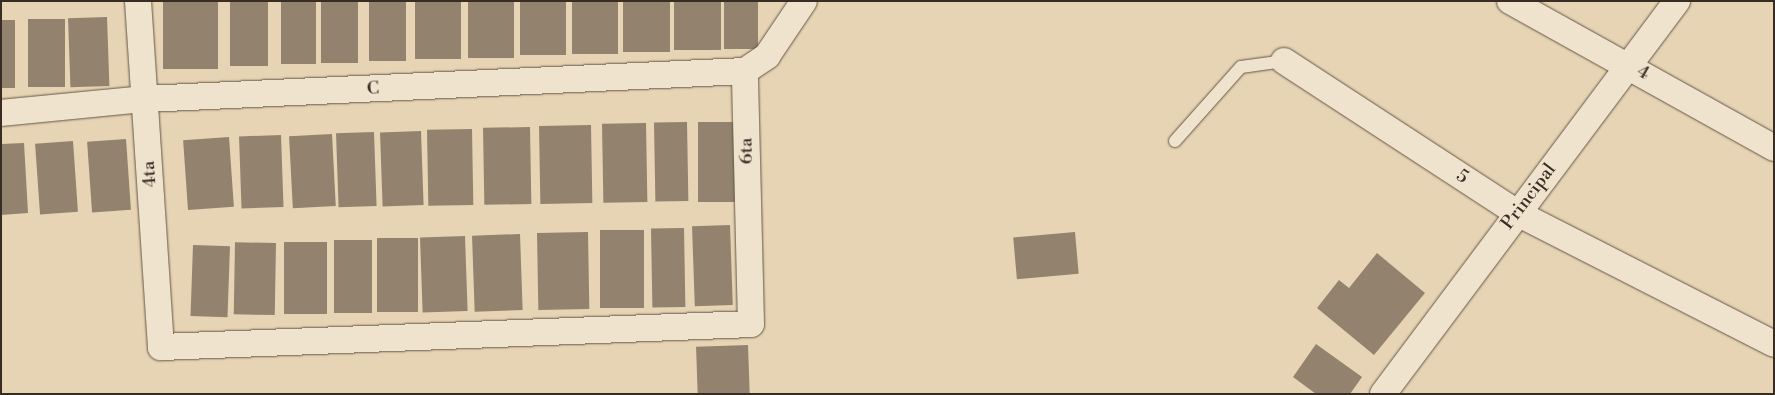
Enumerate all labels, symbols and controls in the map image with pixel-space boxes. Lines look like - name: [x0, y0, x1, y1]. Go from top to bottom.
- street label: 4: [1633, 61, 1653, 85]
- street label: C: [366, 78, 380, 100]
- street label: 6ta: [736, 137, 758, 165]
- street label: 4ta: [138, 160, 162, 188]
- street label: Principal: [1497, 160, 1561, 234]
- street label: 5: [1452, 165, 1472, 189]

